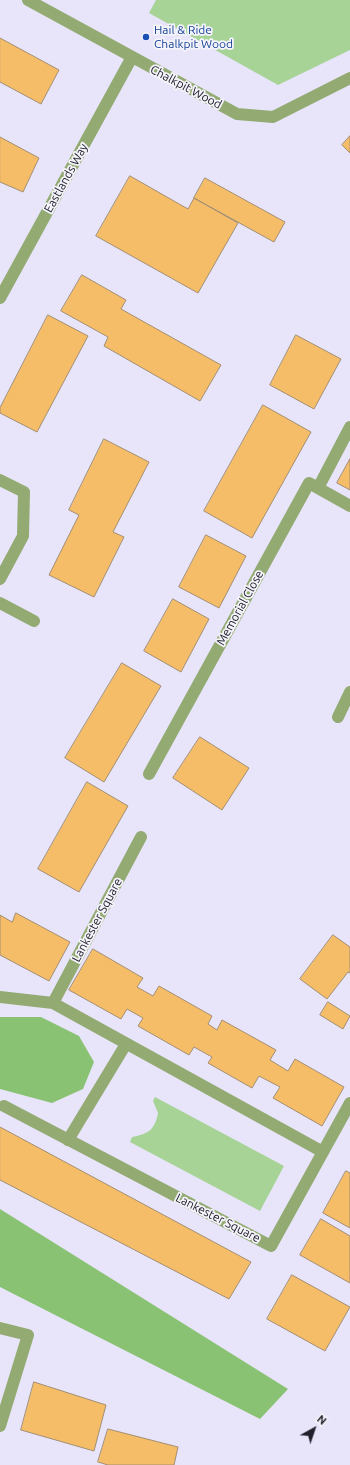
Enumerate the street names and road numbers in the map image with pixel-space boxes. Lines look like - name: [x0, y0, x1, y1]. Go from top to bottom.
- street label: Chalkpit Wood: [148, 62, 224, 112]
- street label: Eastlands Way: [41, 141, 91, 215]
- street label: Memorial Close: [214, 568, 266, 648]
- street label: Lankester Square: [69, 876, 125, 964]
- street label: Lankester Square: [173, 1190, 263, 1246]

